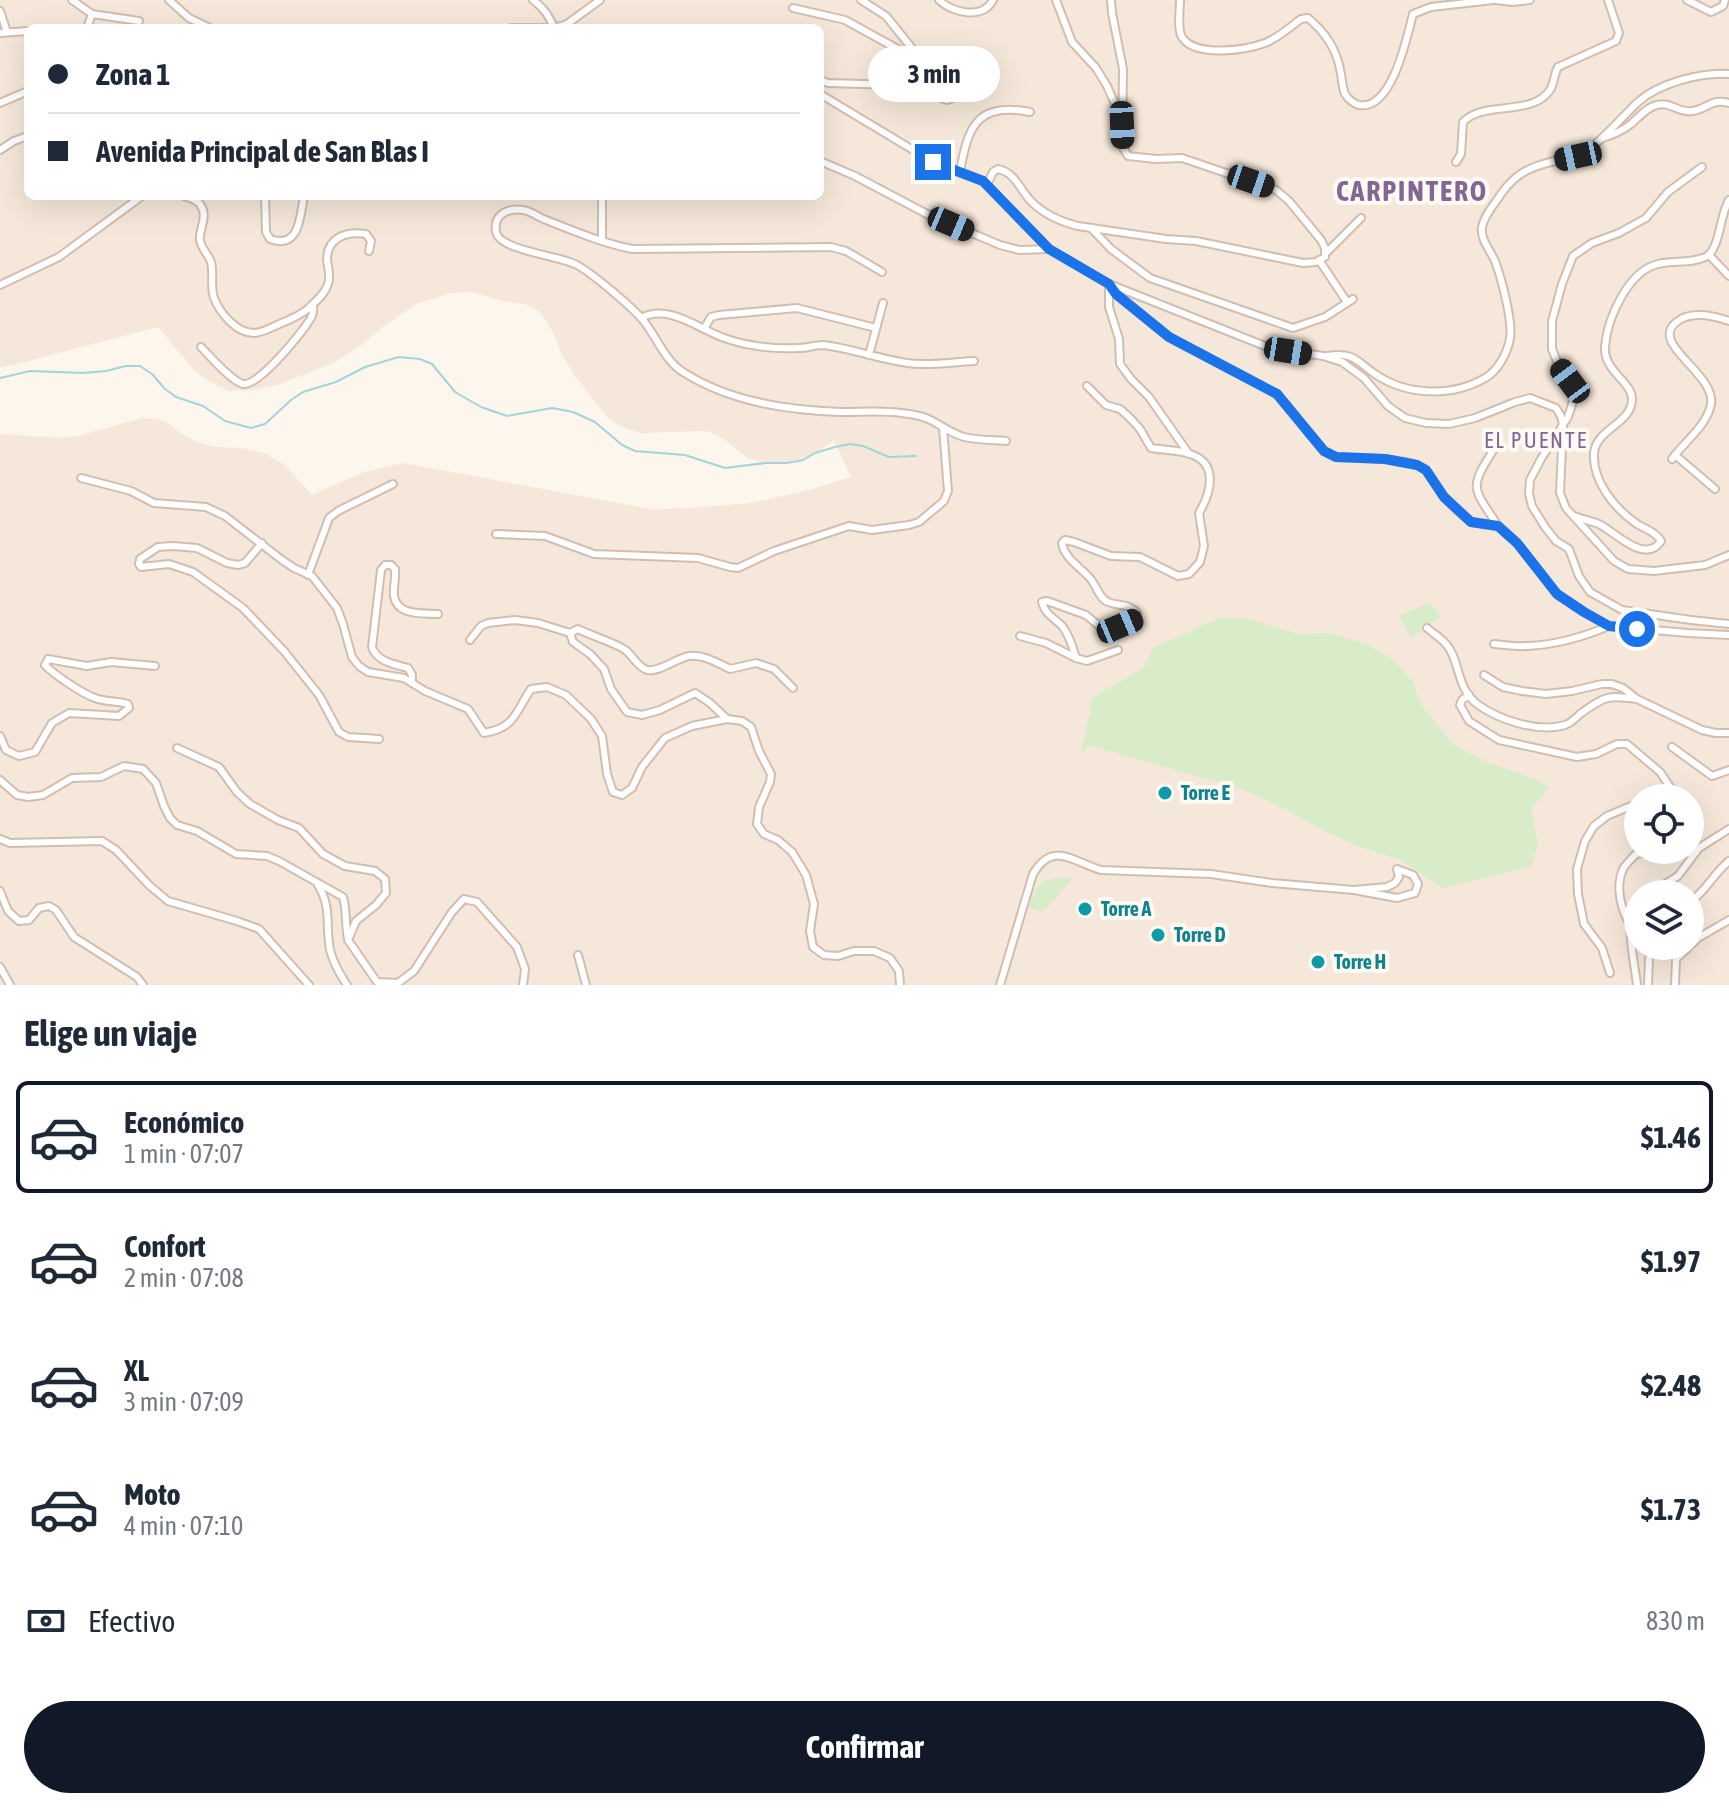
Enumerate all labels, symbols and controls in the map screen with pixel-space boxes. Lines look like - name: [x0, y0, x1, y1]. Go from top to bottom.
- callout: 3 min: [867, 46, 999, 102]
- text: Zona 1: [96, 57, 170, 91]
- text: 3 min: [907, 59, 961, 89]
- car: [1109, 101, 1135, 149]
- text: Avenida Principal de San Blas I: [96, 134, 429, 168]
- car: [1552, 139, 1604, 173]
- route end: [915, 144, 951, 180]
- car: [1224, 162, 1278, 200]
- district label: CARPINTERO: [1336, 175, 1488, 207]
- car: [924, 204, 978, 244]
- car: [1262, 335, 1314, 367]
- car: [1546, 355, 1594, 407]
- district label: EL PUENTE: [1484, 427, 1588, 453]
- car: [1093, 606, 1147, 646]
- route start: [1619, 611, 1655, 647]
- place label: Torre E: [1181, 781, 1231, 804]
- marker: Torre E: [1156, 784, 1174, 802]
- map controls: [1624, 784, 1704, 960]
- button: locate: [1624, 784, 1704, 864]
- button: layers: [1624, 880, 1704, 960]
- place label: Torre A: [1101, 897, 1152, 920]
- marker: Torre A: [1076, 900, 1094, 918]
- place label: Torre D: [1174, 923, 1226, 946]
- marker: Torre D: [1149, 926, 1167, 944]
- place label: Torre H: [1334, 950, 1386, 973]
- marker: Torre H: [1309, 953, 1327, 971]
- text: Elige un viaje: [24, 1012, 197, 1054]
- icon: car: [28, 1101, 100, 1173]
- text: Económico: [124, 1105, 244, 1139]
- text: $1.46: [1641, 1120, 1701, 1154]
- text: 1 min · 07:07: [124, 1139, 244, 1169]
- icon: car: [28, 1225, 100, 1297]
- text: Confort: [124, 1229, 206, 1263]
- text: $1.97: [1641, 1244, 1701, 1278]
- text: 2 min · 07:08: [124, 1263, 244, 1293]
- icon: car: [28, 1349, 100, 1421]
- text: XL: [124, 1353, 149, 1387]
- text: $2.48: [1641, 1368, 1701, 1402]
- text: 3 min · 07:09: [124, 1387, 244, 1417]
- icon: car: [28, 1473, 100, 1545]
- text: Moto: [124, 1477, 181, 1511]
- text: $1.73: [1641, 1492, 1701, 1526]
- text: 4 min · 07:10: [124, 1511, 243, 1541]
- icon: cash: [24, 1599, 68, 1643]
- text: Efectivo: [88, 1604, 175, 1638]
- text: 830 m: [1646, 1606, 1705, 1636]
- button: Confirmar: [24, 1701, 1705, 1793]

